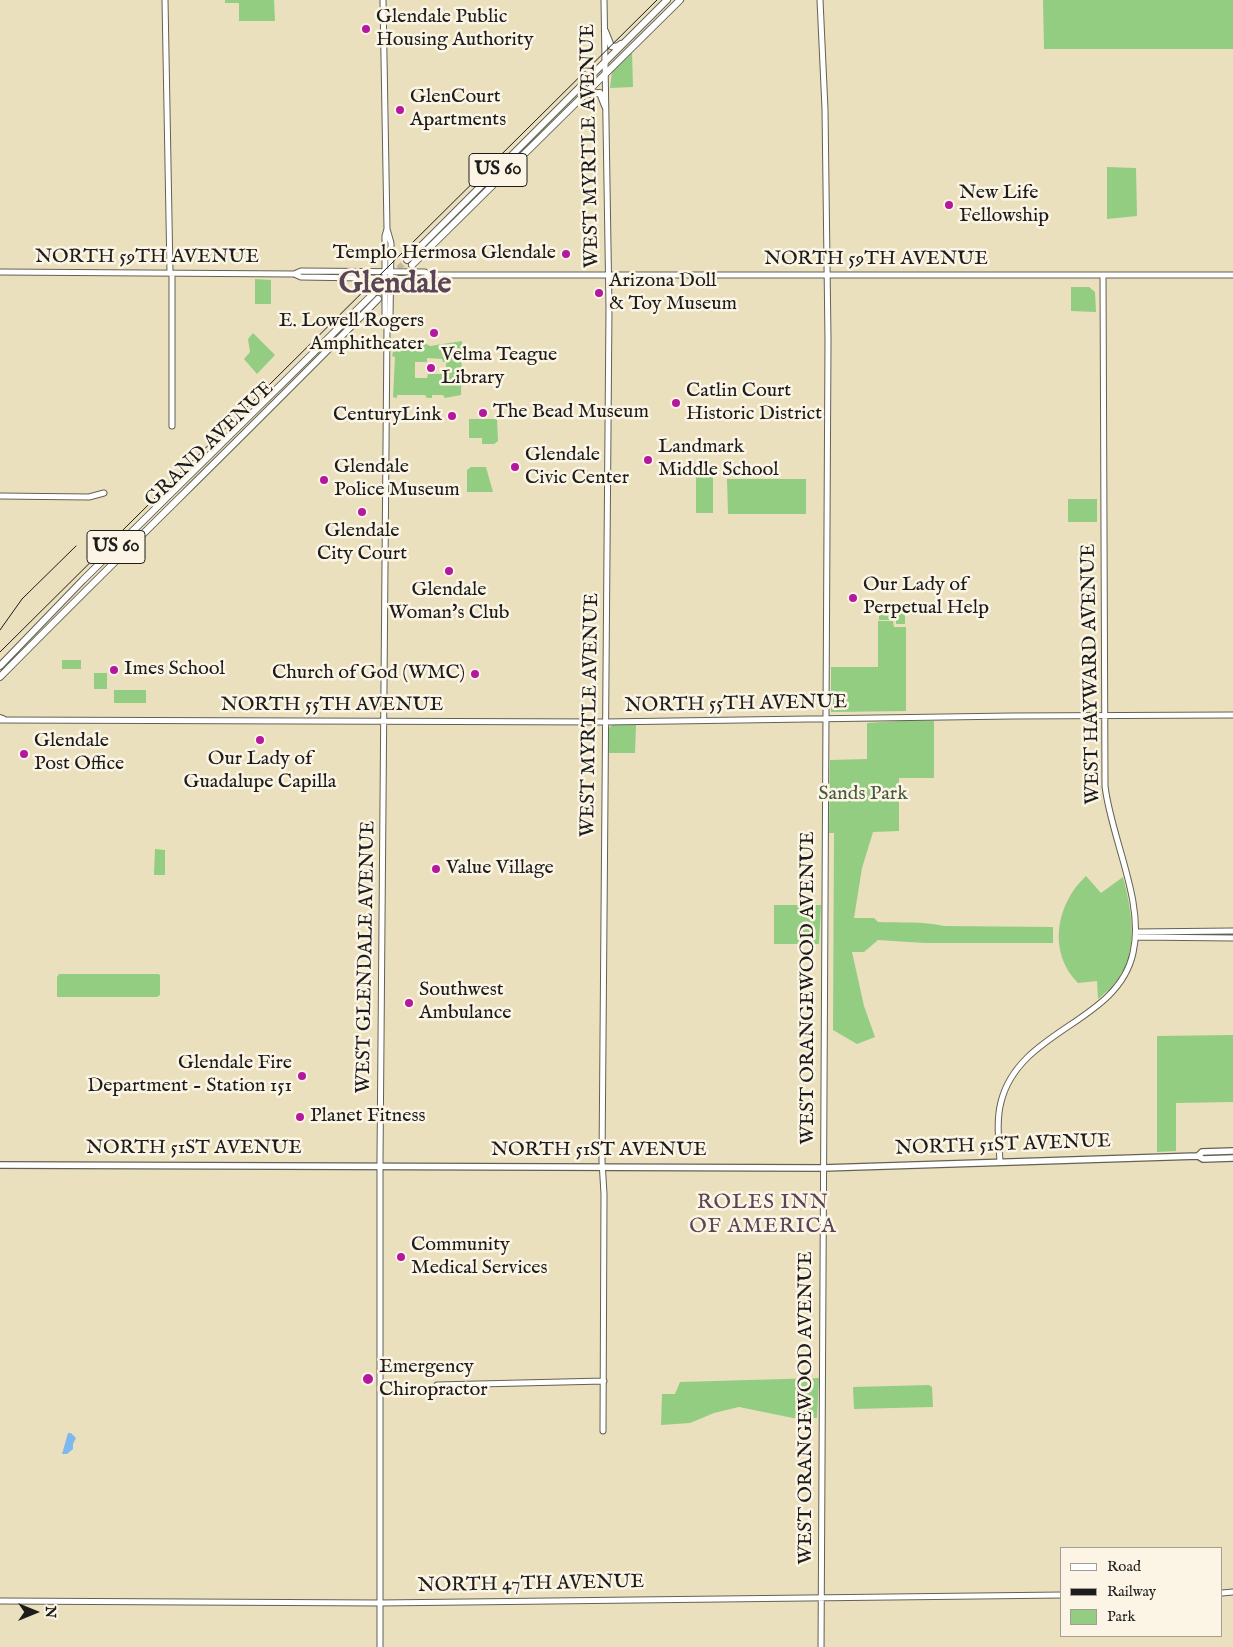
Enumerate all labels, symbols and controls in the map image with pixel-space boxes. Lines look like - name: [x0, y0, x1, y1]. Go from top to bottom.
- place label: Glendale Public Housing Authority: [376, 6, 534, 53]
- marker: Glendale Public Housing Authority: [360, 23, 372, 35]
- street label: WEST MYRTLE AVENUE: [577, 24, 605, 268]
- place label: GlenCourt Apartments: [410, 86, 506, 133]
- marker: GlenCourt Apartments: [394, 104, 406, 116]
- road number: US 60: [469, 154, 527, 186]
- place label: New Life Fellowship: [959, 182, 1049, 229]
- marker: New Life Fellowship: [943, 199, 955, 211]
- place label: Templo Hermosa Glendale: [333, 242, 556, 266]
- street label: NORTH 59TH AVENUE: [35, 246, 259, 270]
- marker: Templo Hermosa Glendale: [560, 248, 572, 260]
- street label: NORTH 59TH AVENUE: [764, 248, 988, 272]
- district label: Glendale: [339, 268, 451, 304]
- place label: Arizona Doll & Toy Museum: [609, 270, 737, 317]
- marker: Arizona Doll & Toy Museum: [593, 287, 605, 299]
- place label: E. Lowell Rogers Amphitheater: [279, 310, 424, 357]
- marker: E. Lowell Rogers Amphitheater: [428, 327, 440, 339]
- place label: Velma Teague Library: [441, 344, 557, 391]
- marker: Velma Teague Library: [425, 362, 437, 374]
- street label: GRAND AVENUE: [141, 377, 279, 513]
- place label: Catlin Court Historic District: [686, 380, 822, 427]
- marker: Catlin Court Historic District: [670, 397, 682, 409]
- place label: The Bead Museum: [493, 401, 649, 425]
- place label: CenturyLink: [333, 404, 442, 428]
- marker: The Bead Museum: [477, 407, 489, 419]
- marker: CenturyLink: [446, 410, 458, 422]
- place label: Landmark Middle School: [658, 436, 779, 483]
- place label: Glendale Civic Center: [525, 444, 629, 491]
- marker: Landmark Middle School: [642, 454, 654, 466]
- place label: Glendale Police Museum: [334, 456, 460, 503]
- marker: Glendale Civic Center: [509, 461, 521, 473]
- marker: Glendale Police Museum: [318, 474, 330, 486]
- marker: Glendale City Court: [356, 506, 368, 518]
- place label: Glendale City Court: [317, 520, 407, 567]
- road number: US 60: [87, 530, 145, 564]
- street label: WEST HAYWARD AVENUE: [1078, 543, 1106, 805]
- marker: Glendale Woman's Club: [443, 565, 455, 577]
- place label: Our Lady of Perpetual Help: [863, 574, 989, 621]
- place label: Glendale Woman's Club: [388, 579, 510, 626]
- marker: Our Lady of Perpetual Help: [847, 592, 859, 604]
- street label: WEST MYRTLE AVENUE: [577, 593, 605, 837]
- place label: Imes School: [124, 658, 225, 682]
- place label: Church of God (WMC): [272, 662, 465, 686]
- marker: Imes School: [108, 664, 120, 676]
- marker: Church of God (WMC): [469, 668, 481, 680]
- street label: NORTH 55TH AVENUE: [625, 691, 847, 719]
- street label: NORTH 55TH AVENUE: [221, 694, 443, 718]
- place label: Glendale Post Office: [34, 730, 124, 777]
- marker: Our Lady of Guadalupe Capilla: [254, 734, 266, 746]
- marker: Glendale Post Office: [18, 748, 30, 760]
- place label: Our Lady of Guadalupe Capilla: [184, 748, 336, 795]
- park label: Sands Park: [818, 783, 908, 807]
- street label: WEST GLENDALE AVENUE: [353, 820, 381, 1094]
- street label: WEST ORANGEWOOD AVENUE: [797, 831, 821, 1145]
- place label: Value Village: [446, 857, 554, 881]
- marker: Value Village: [430, 863, 442, 875]
- place label: Southwest Ambulance: [419, 979, 511, 1026]
- marker: Southwest Ambulance: [403, 997, 415, 1009]
- place label: Glendale Fire Department - Station 151: [87, 1052, 292, 1099]
- marker: Glendale Fire Department - Station 151: [296, 1070, 308, 1082]
- place label: Planet Fitness: [310, 1105, 425, 1129]
- marker: Planet Fitness: [294, 1111, 306, 1123]
- street label: NORTH 51ST AVENUE: [895, 1130, 1111, 1162]
- street label: NORTH 51ST AVENUE: [86, 1137, 302, 1161]
- street label: NORTH 51ST AVENUE: [491, 1139, 707, 1163]
- district label: ROLES INN OF AMERICA: [688, 1191, 838, 1241]
- place label: Community Medical Services: [411, 1234, 548, 1281]
- marker: Community Medical Services: [395, 1251, 407, 1263]
- street label: WEST ORANGEWOOD AVENUE: [795, 1251, 819, 1565]
- place label: Emergency Chiropractor: [379, 1356, 488, 1403]
- marker: Emergency Chiropractor: [361, 1372, 375, 1386]
- legend: [1060, 1547, 1223, 1637]
- text: Road: [1107, 1557, 1141, 1576]
- street label: NORTH 47TH AVENUE: [417, 1571, 645, 1599]
- text: Railway: [1107, 1582, 1156, 1601]
- north arrow: [10, 1587, 60, 1637]
- text: N: [41, 1606, 59, 1618]
- text: Park: [1107, 1607, 1136, 1626]

